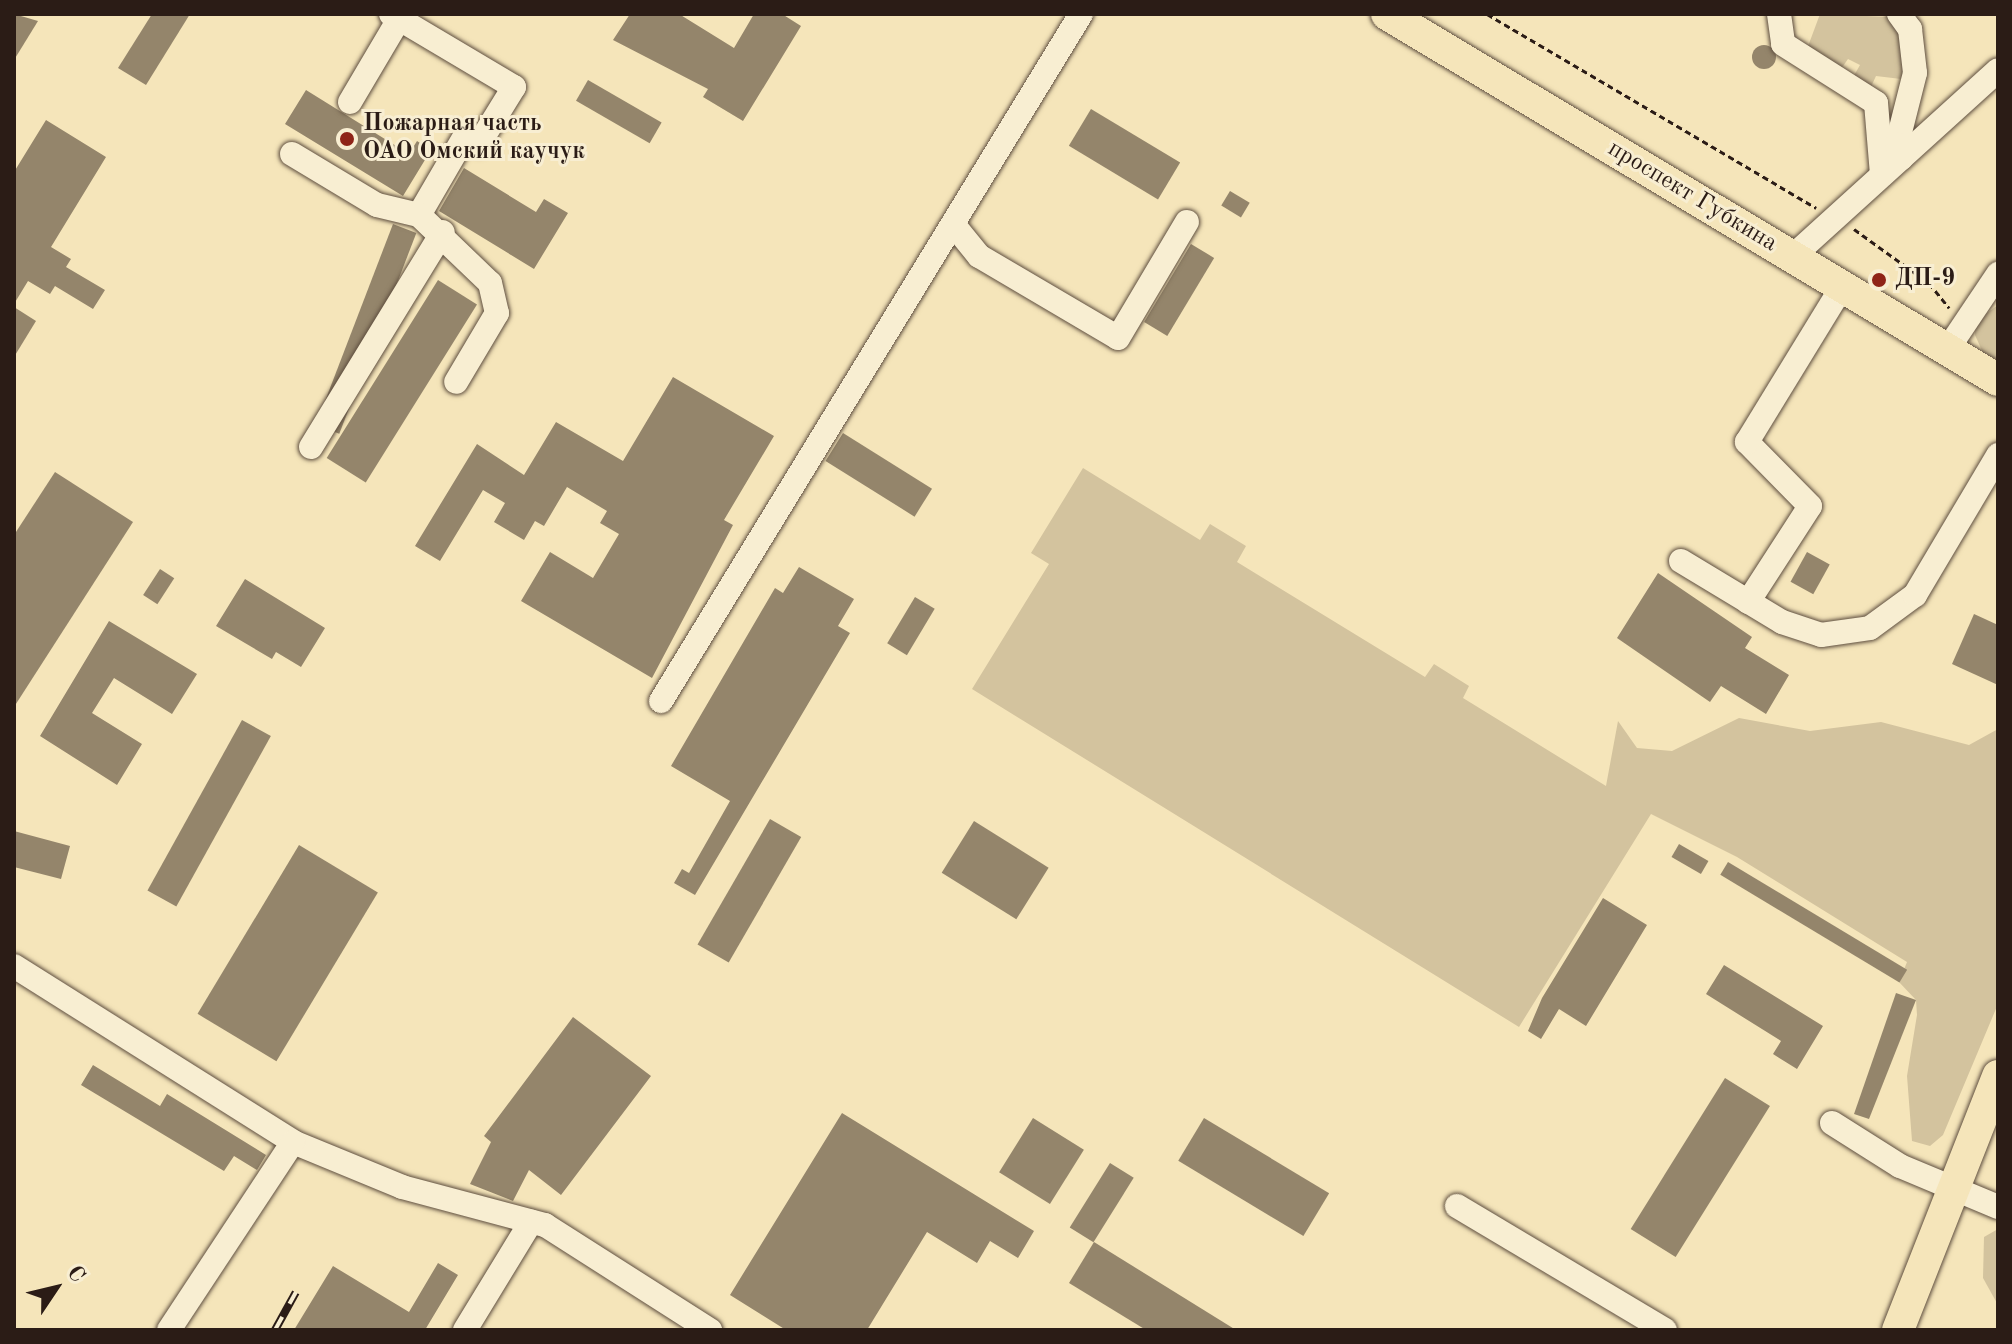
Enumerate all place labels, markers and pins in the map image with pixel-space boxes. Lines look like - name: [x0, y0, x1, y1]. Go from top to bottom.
- place label: Пожарная часть ОАО Омский каучук: [363, 111, 585, 167]
- marker: Пожарная часть ОАО Омский каучук: [338, 130, 356, 148]
- place label: ДП-9: [1895, 266, 1955, 294]
- marker: ДП-9: [1870, 271, 1888, 289]

